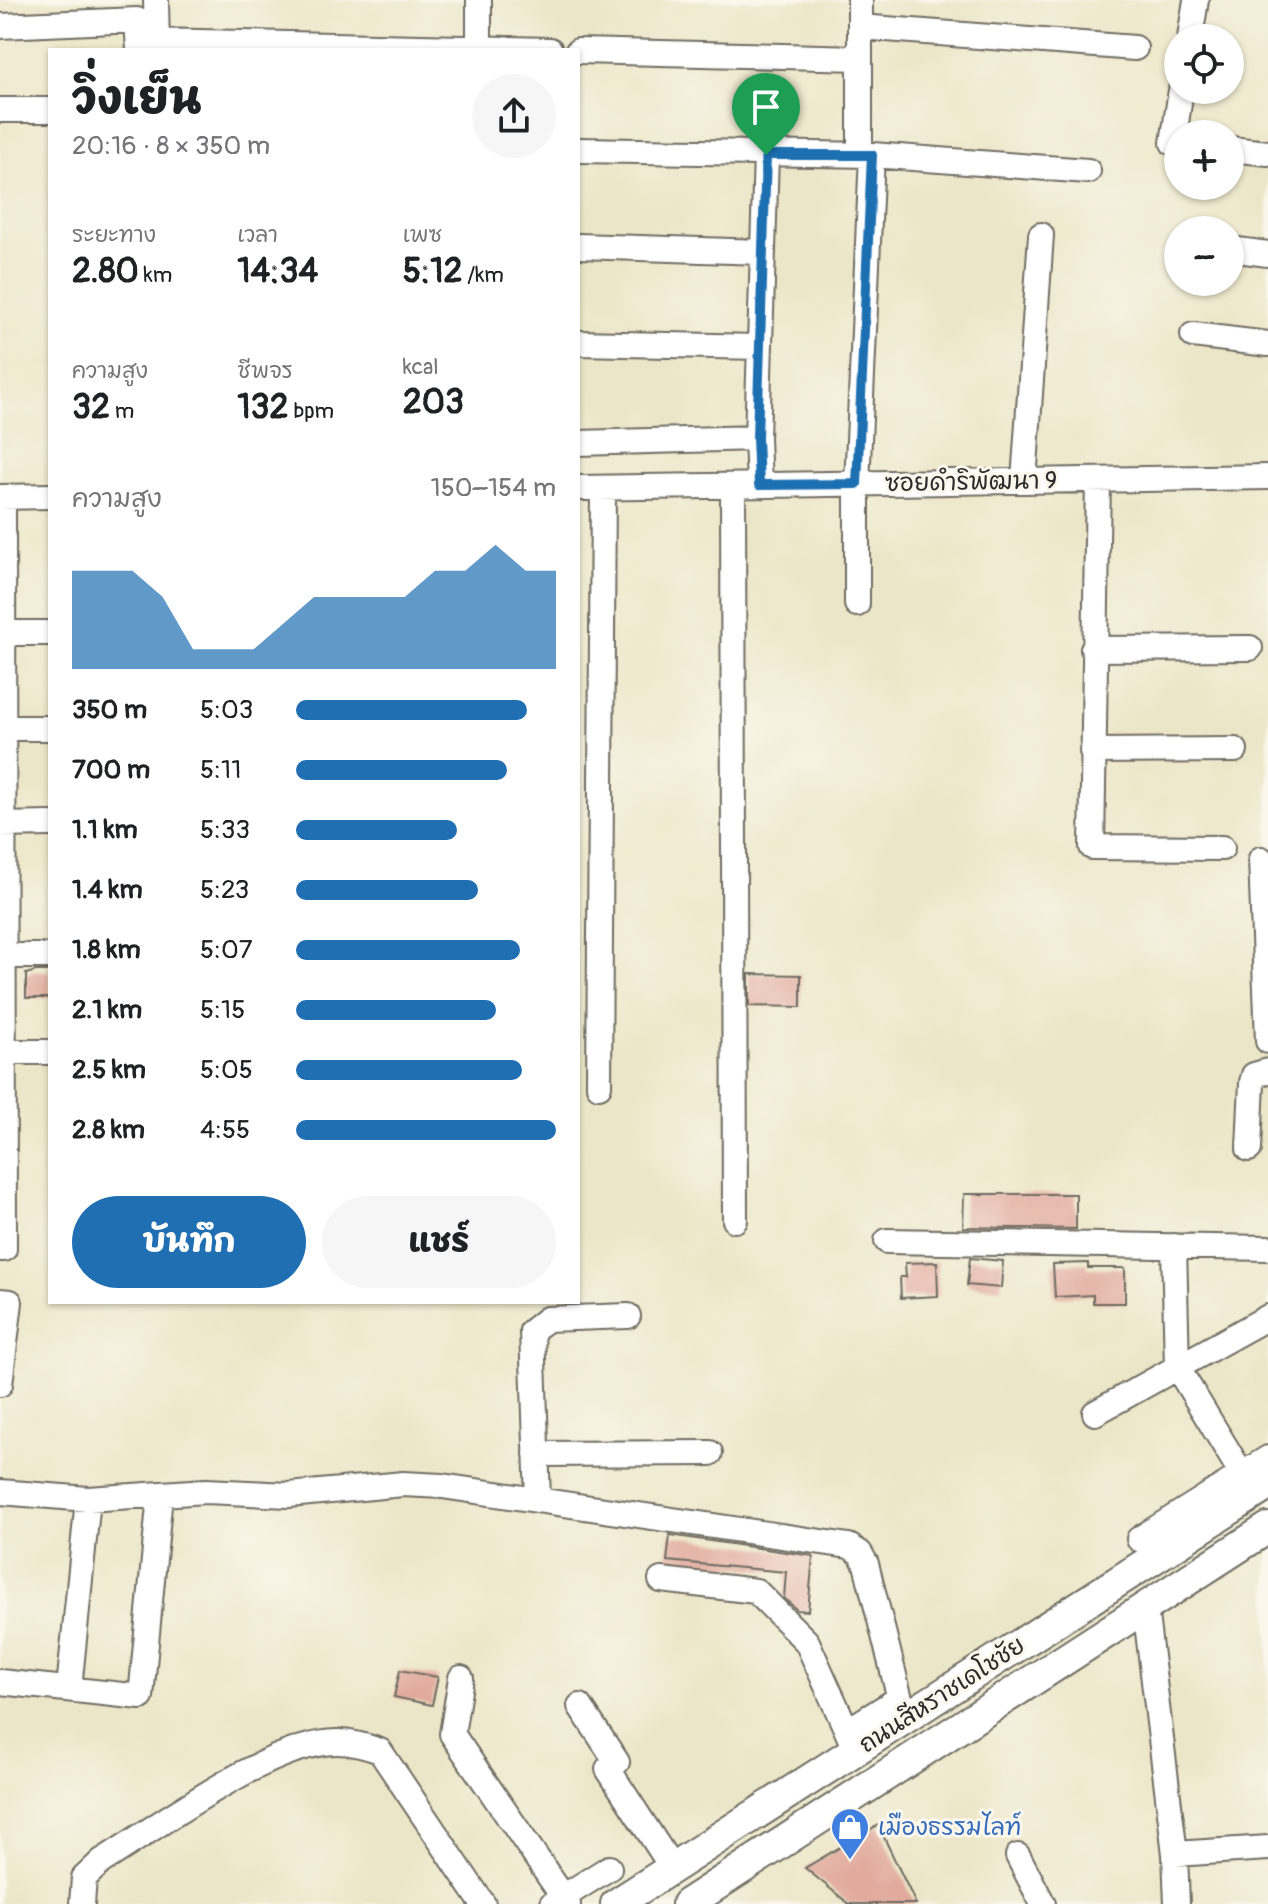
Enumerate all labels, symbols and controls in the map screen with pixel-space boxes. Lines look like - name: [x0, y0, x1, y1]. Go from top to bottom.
- map controls: [1164, 24, 1244, 296]
- button: locate: [1164, 24, 1244, 104]
- text: วิ่งเย็น: [72, 72, 201, 127]
- pin: [732, 73, 800, 155]
- button: share: [472, 74, 556, 158]
- icon: arrive: [744, 85, 788, 129]
- button: +: [1164, 120, 1244, 200]
- text: 20:16 · 8 × 350 m: [72, 130, 270, 162]
- button: −: [1164, 216, 1244, 296]
- text: ระยะทาง: [72, 221, 156, 249]
- text: เวลา: [237, 221, 278, 249]
- text: เพซ: [403, 221, 442, 249]
- text: 2.80: [72, 250, 139, 293]
- text: 14:34: [237, 250, 318, 293]
- text: 5:12: [403, 250, 462, 293]
- text: km: [139, 261, 172, 289]
- text: /km: [462, 261, 504, 289]
- text: kcal: [403, 353, 438, 381]
- text: ความสูง: [72, 357, 148, 385]
- text: ชีพจร: [237, 357, 293, 385]
- text: 203: [403, 381, 464, 424]
- text: 32: [72, 386, 110, 429]
- text: 132: [237, 386, 289, 429]
- text: m: [110, 397, 134, 425]
- text: bpm: [289, 397, 334, 425]
- street label: ซอยดำริพัฒนา 9: [885, 464, 1057, 498]
- text: 150–154 m: [431, 472, 556, 504]
- text: ความสูง: [72, 483, 162, 515]
- text: 350 m: [72, 694, 147, 726]
- text: 5:03: [200, 694, 253, 726]
- text: 700 m: [72, 754, 150, 786]
- text: 5:11: [200, 754, 241, 786]
- text: 1.1 km: [72, 814, 138, 846]
- text: 5:33: [200, 814, 250, 846]
- text: 1.4 km: [72, 874, 143, 906]
- text: 5:23: [200, 874, 249, 906]
- text: 1.8 km: [72, 934, 141, 966]
- text: 5:07: [200, 934, 253, 966]
- text: 2.1 km: [72, 994, 142, 1026]
- text: 5:15: [200, 994, 245, 1026]
- text: 2.5 km: [72, 1054, 146, 1086]
- text: 5:05: [200, 1054, 253, 1086]
- text: 2.8 km: [72, 1114, 145, 1146]
- text: 4:55: [200, 1114, 250, 1146]
- button: บันทึก: [72, 1196, 306, 1288]
- button: แชร์: [322, 1196, 556, 1288]
- street label: ถนนสีหราชเดโชชัย: [853, 1629, 1030, 1759]
- shop icon: เมืองธรรมไลท์: [829, 1806, 871, 1861]
- place label: เมืองธรรมไลท์: [878, 1811, 1022, 1842]

